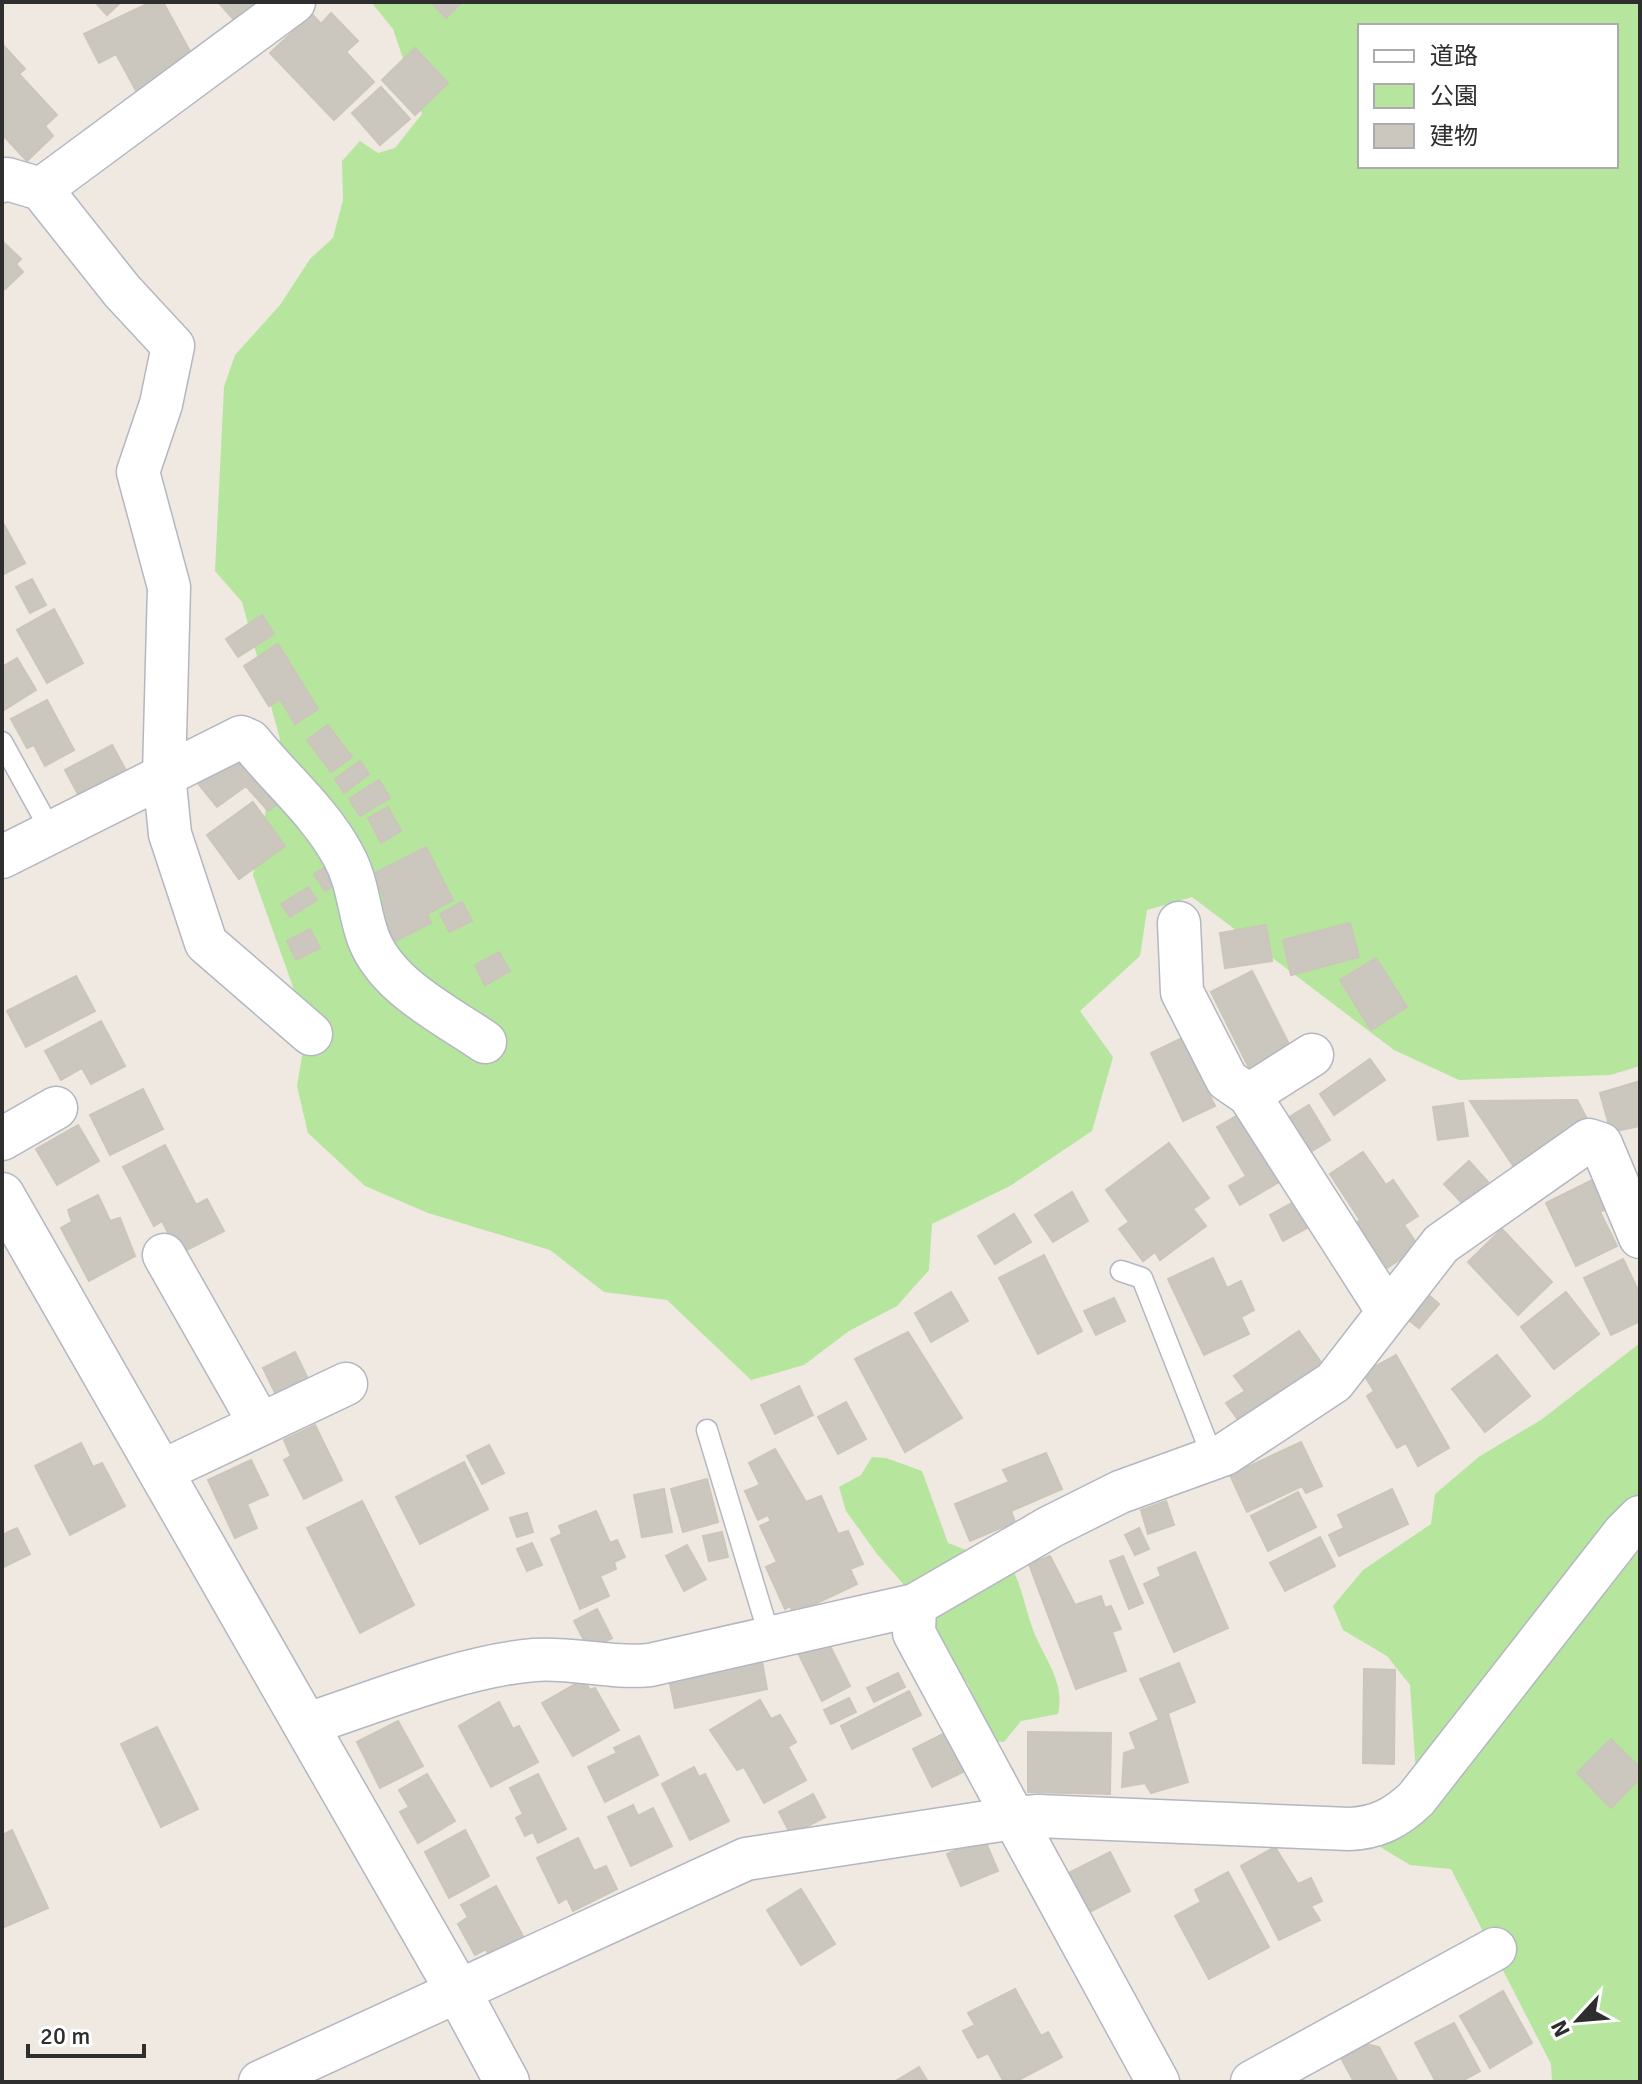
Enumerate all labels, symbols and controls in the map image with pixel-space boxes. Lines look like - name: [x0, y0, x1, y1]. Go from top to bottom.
- legend: [1358, 24, 1618, 168]
- text: 道路: [1430, 41, 1478, 71]
- text: 公園: [1430, 81, 1478, 111]
- text: 建物: [1430, 121, 1478, 151]
- north arrow: [1538, 1980, 1618, 2060]
- scale bar: [28, 2008, 144, 2058]
- text: N: [1545, 2016, 1576, 2041]
- text: 20 m: [40, 2021, 90, 2051]

